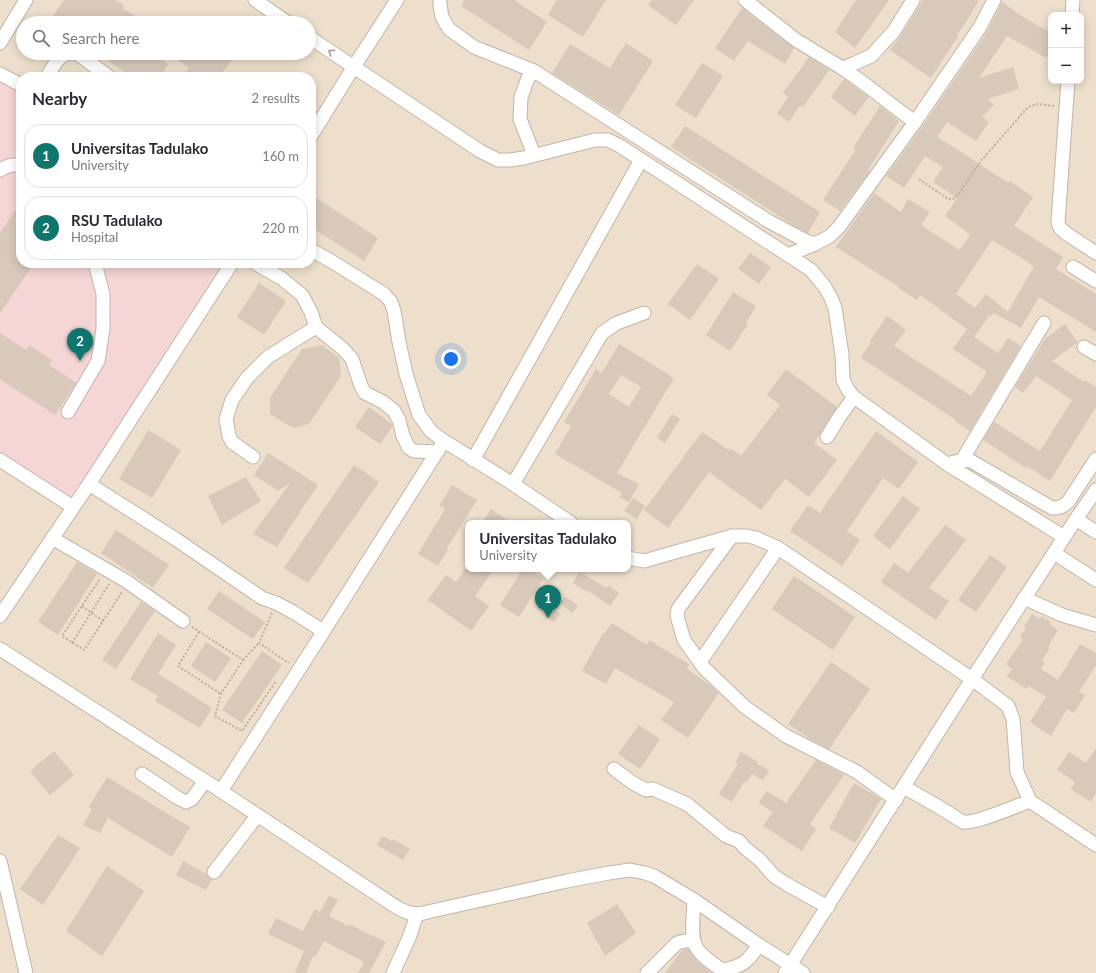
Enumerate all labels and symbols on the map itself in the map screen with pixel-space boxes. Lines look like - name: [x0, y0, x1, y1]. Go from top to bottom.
- one-way arrow: [328, 49, 335, 57]
- pin: 2: [67, 328, 93, 361]
- your location: [441, 349, 461, 369]
- pin: 1: [535, 585, 561, 618]

